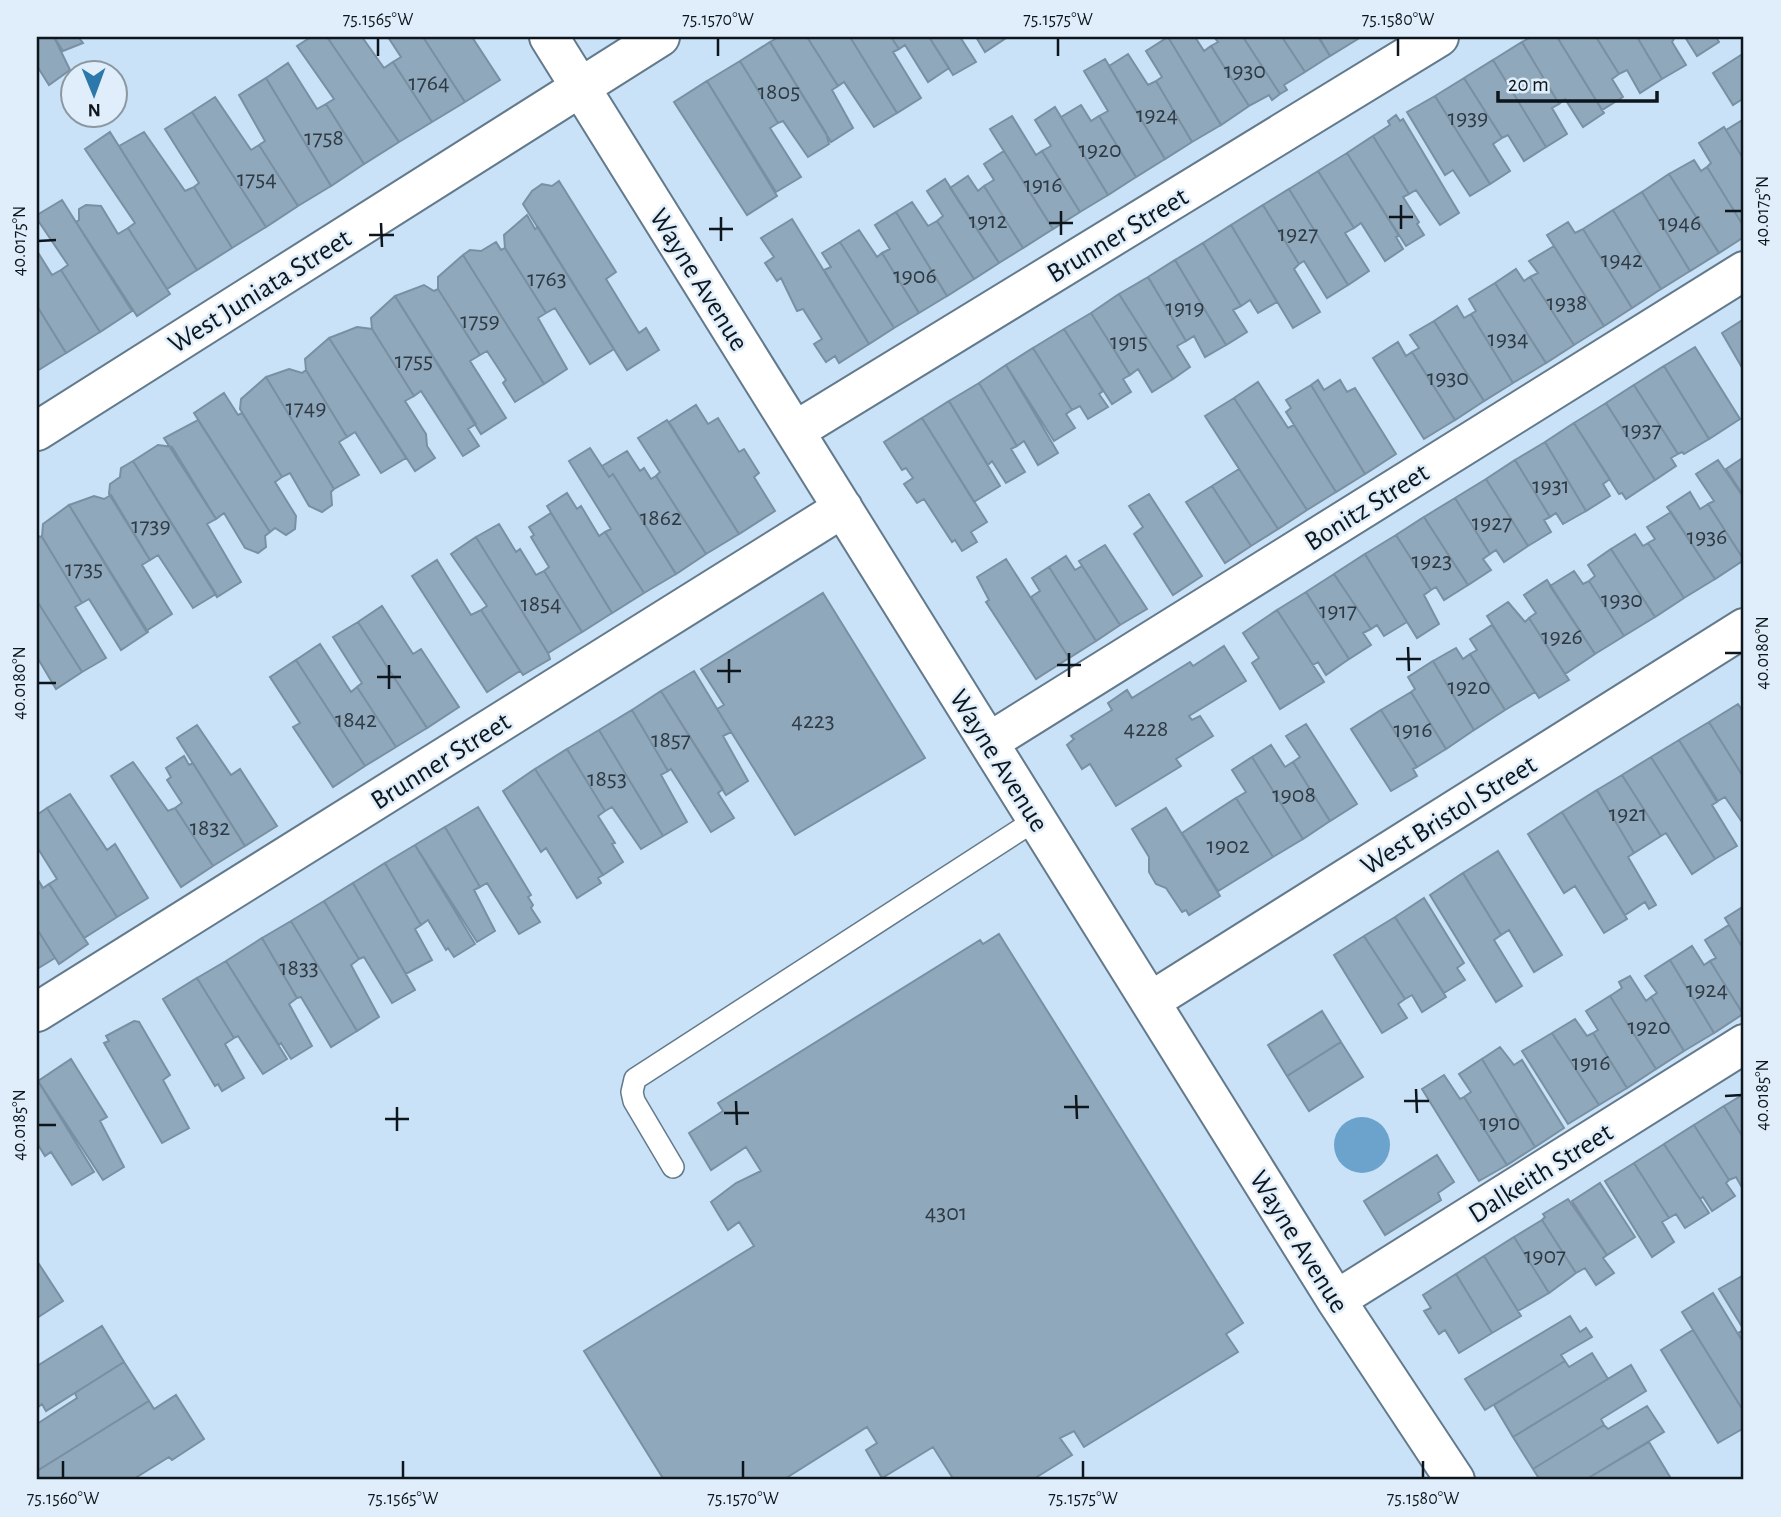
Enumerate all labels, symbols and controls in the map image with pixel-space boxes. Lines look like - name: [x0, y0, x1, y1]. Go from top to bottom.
- text: 75.1565°W: [343, 11, 413, 29]
- text: 75.1570°W: [682, 11, 754, 29]
- text: 75.1575°W: [1023, 11, 1093, 29]
- text: 75.1580°W: [1362, 11, 1434, 29]
- house number: 1930: [1224, 59, 1266, 83]
- north arrow: [60, 60, 130, 130]
- scale bar: [1498, 60, 1657, 104]
- house number: 1764: [408, 71, 450, 95]
- text: 20 m: [1508, 74, 1549, 95]
- house number: 1805: [758, 80, 800, 104]
- text: N: [87, 100, 101, 119]
- house number: 1924: [1136, 103, 1178, 127]
- house number: 1939: [1448, 106, 1488, 130]
- house number: 1758: [304, 126, 344, 150]
- house number: 1920: [1078, 138, 1122, 162]
- house number: 1754: [237, 167, 277, 191]
- house number: 1916: [1023, 173, 1063, 197]
- text: 40.0175°N: [1754, 176, 1772, 246]
- street label: Brunner Street: [1043, 183, 1193, 289]
- street label: Wayne Avenue: [644, 204, 753, 356]
- text: 40.0175°N: [11, 206, 29, 276]
- house number: 1912: [969, 209, 1007, 233]
- house number: 1946: [1659, 211, 1701, 235]
- house number: 1927: [1278, 222, 1318, 246]
- street label: West Juniata Street: [164, 224, 356, 359]
- house number: 1942: [1601, 248, 1643, 272]
- house number: 1906: [893, 264, 937, 288]
- house number: 1763: [527, 267, 567, 291]
- house number: 1938: [1547, 291, 1587, 315]
- house number: 1919: [1165, 296, 1205, 320]
- house number: 1759: [460, 309, 500, 333]
- house number: 1934: [1488, 327, 1528, 351]
- house number: 1915: [1110, 330, 1148, 354]
- house number: 1755: [395, 349, 433, 373]
- house number: 1930: [1427, 366, 1469, 390]
- house number: 1749: [285, 396, 327, 420]
- house number: 1937: [1622, 418, 1662, 442]
- street label: Bonitz Street: [1300, 459, 1434, 557]
- house number: 1931: [1532, 474, 1570, 498]
- house number: 1862: [640, 506, 682, 530]
- house number: 1927: [1472, 511, 1512, 535]
- house number: 1739: [131, 514, 171, 538]
- house number: 1936: [1687, 525, 1727, 549]
- house number: 1923: [1412, 549, 1452, 573]
- house number: 1735: [65, 557, 103, 581]
- house number: 1930: [1601, 588, 1643, 612]
- house number: 1854: [520, 592, 562, 616]
- house number: 1917: [1319, 599, 1357, 623]
- text: 40.0180°N: [1754, 616, 1772, 690]
- house number: 1926: [1541, 625, 1583, 649]
- text: 40.0180°N: [11, 646, 29, 720]
- house number: 1920: [1447, 675, 1491, 699]
- street label: Wayne Avenue: [944, 685, 1053, 837]
- house number: 1842: [335, 708, 377, 732]
- street label: Brunner Street: [366, 708, 516, 816]
- house number: 4223: [791, 709, 835, 733]
- house number: 4228: [1124, 717, 1168, 741]
- house number: 1916: [1393, 718, 1433, 742]
- house number: 1857: [651, 728, 691, 752]
- street label: West Bristol Street: [1356, 750, 1542, 881]
- house number: 1853: [587, 767, 627, 791]
- house number: 1908: [1272, 783, 1316, 807]
- house number: 1921: [1609, 802, 1647, 826]
- house number: 1832: [190, 816, 230, 840]
- house number: 1902: [1206, 834, 1250, 858]
- house number: 1833: [279, 956, 319, 980]
- house number: 1924: [1686, 978, 1728, 1002]
- house number: 1920: [1627, 1015, 1671, 1039]
- house number: 1916: [1571, 1051, 1611, 1075]
- text: 40.0185°N: [1754, 1059, 1772, 1131]
- text: 40.0185°N: [11, 1089, 29, 1161]
- house number: 1910: [1480, 1111, 1520, 1135]
- street label: Dalkeith Street: [1464, 1118, 1618, 1229]
- street label: Wayne Avenue: [1244, 1166, 1353, 1318]
- house number: 4301: [925, 1201, 967, 1225]
- house number: 1907: [1524, 1244, 1566, 1268]
- text: 75.1560°W: [27, 1490, 99, 1508]
- text: 75.1565°W: [368, 1490, 438, 1508]
- text: 75.1570°W: [707, 1490, 779, 1508]
- text: 75.1575°W: [1048, 1490, 1118, 1508]
- text: 75.1580°W: [1387, 1490, 1459, 1508]

